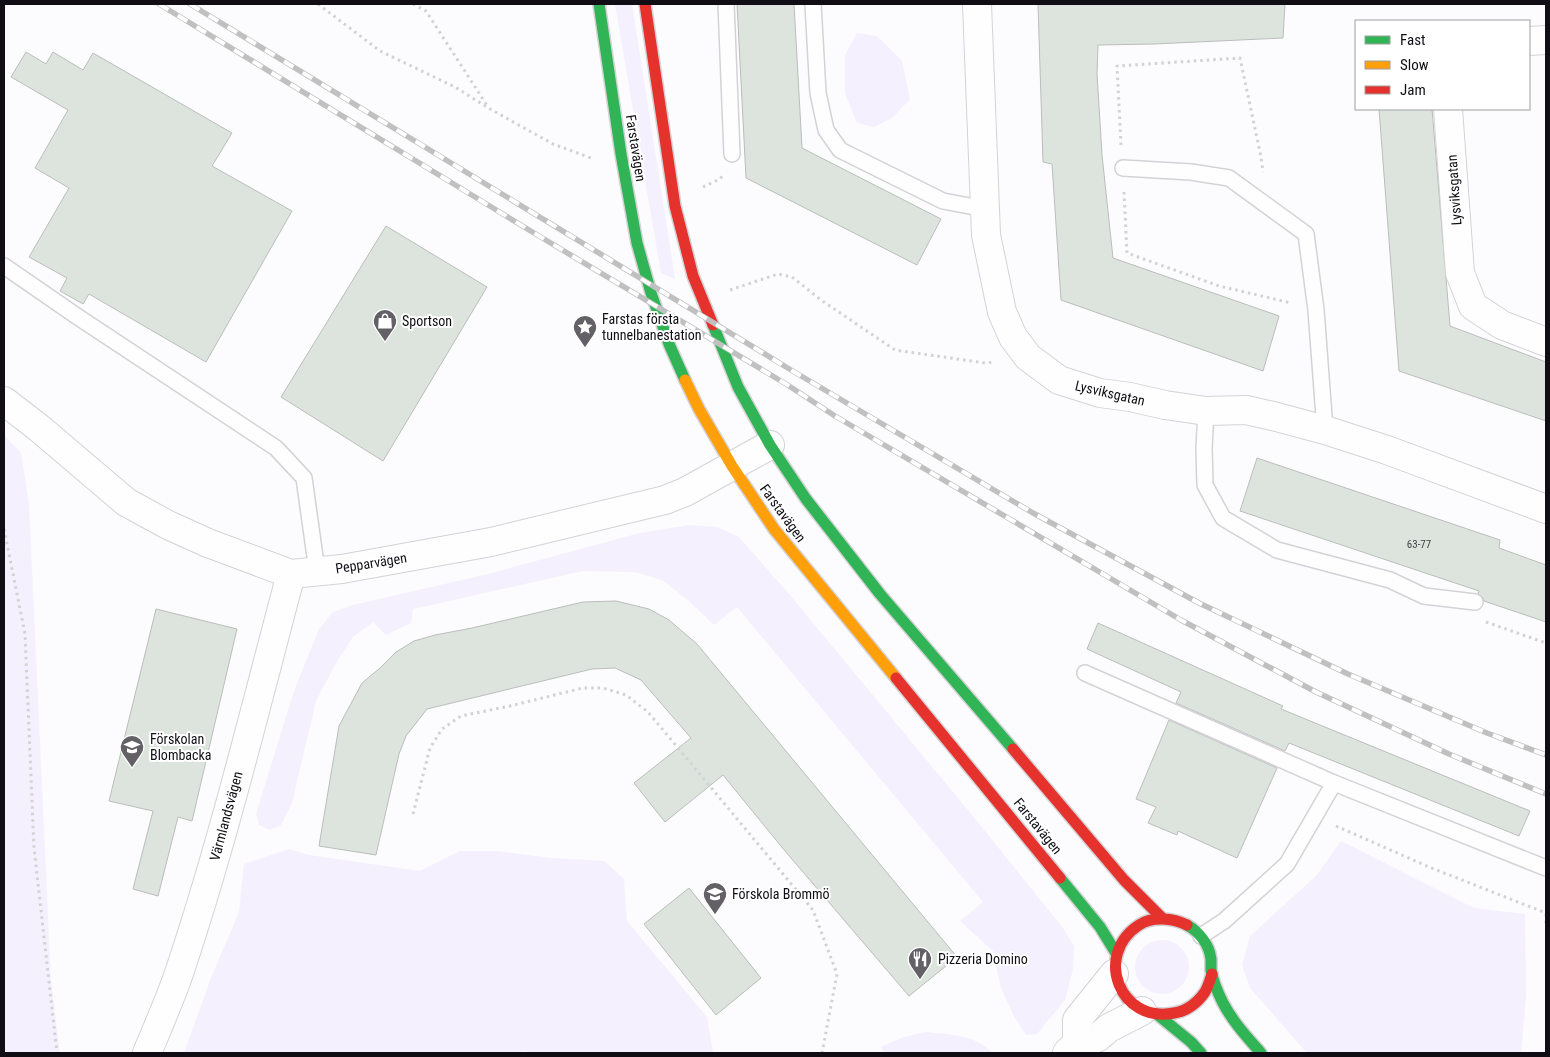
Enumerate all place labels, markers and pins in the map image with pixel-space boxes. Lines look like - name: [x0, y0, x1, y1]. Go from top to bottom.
- shop icon: Sportson: [372, 308, 398, 342]
- place label: Farstas första tunnelbanestation: [602, 311, 702, 343]
- place label: Sportson: [402, 313, 452, 329]
- place icon: Farstas första tunnelbanestation: [572, 314, 598, 348]
- place label: Förskolan Blombacka: [150, 731, 212, 763]
- school or university icon: Förskolan Blombacka: [119, 734, 145, 768]
- school or university icon: Förskola Brommö: [702, 881, 728, 915]
- place label: Förskola Brommö: [732, 886, 830, 902]
- restaurant icon: Pizzeria Domino: [907, 946, 933, 980]
- place label: Pizzeria Domino: [938, 951, 1028, 967]

